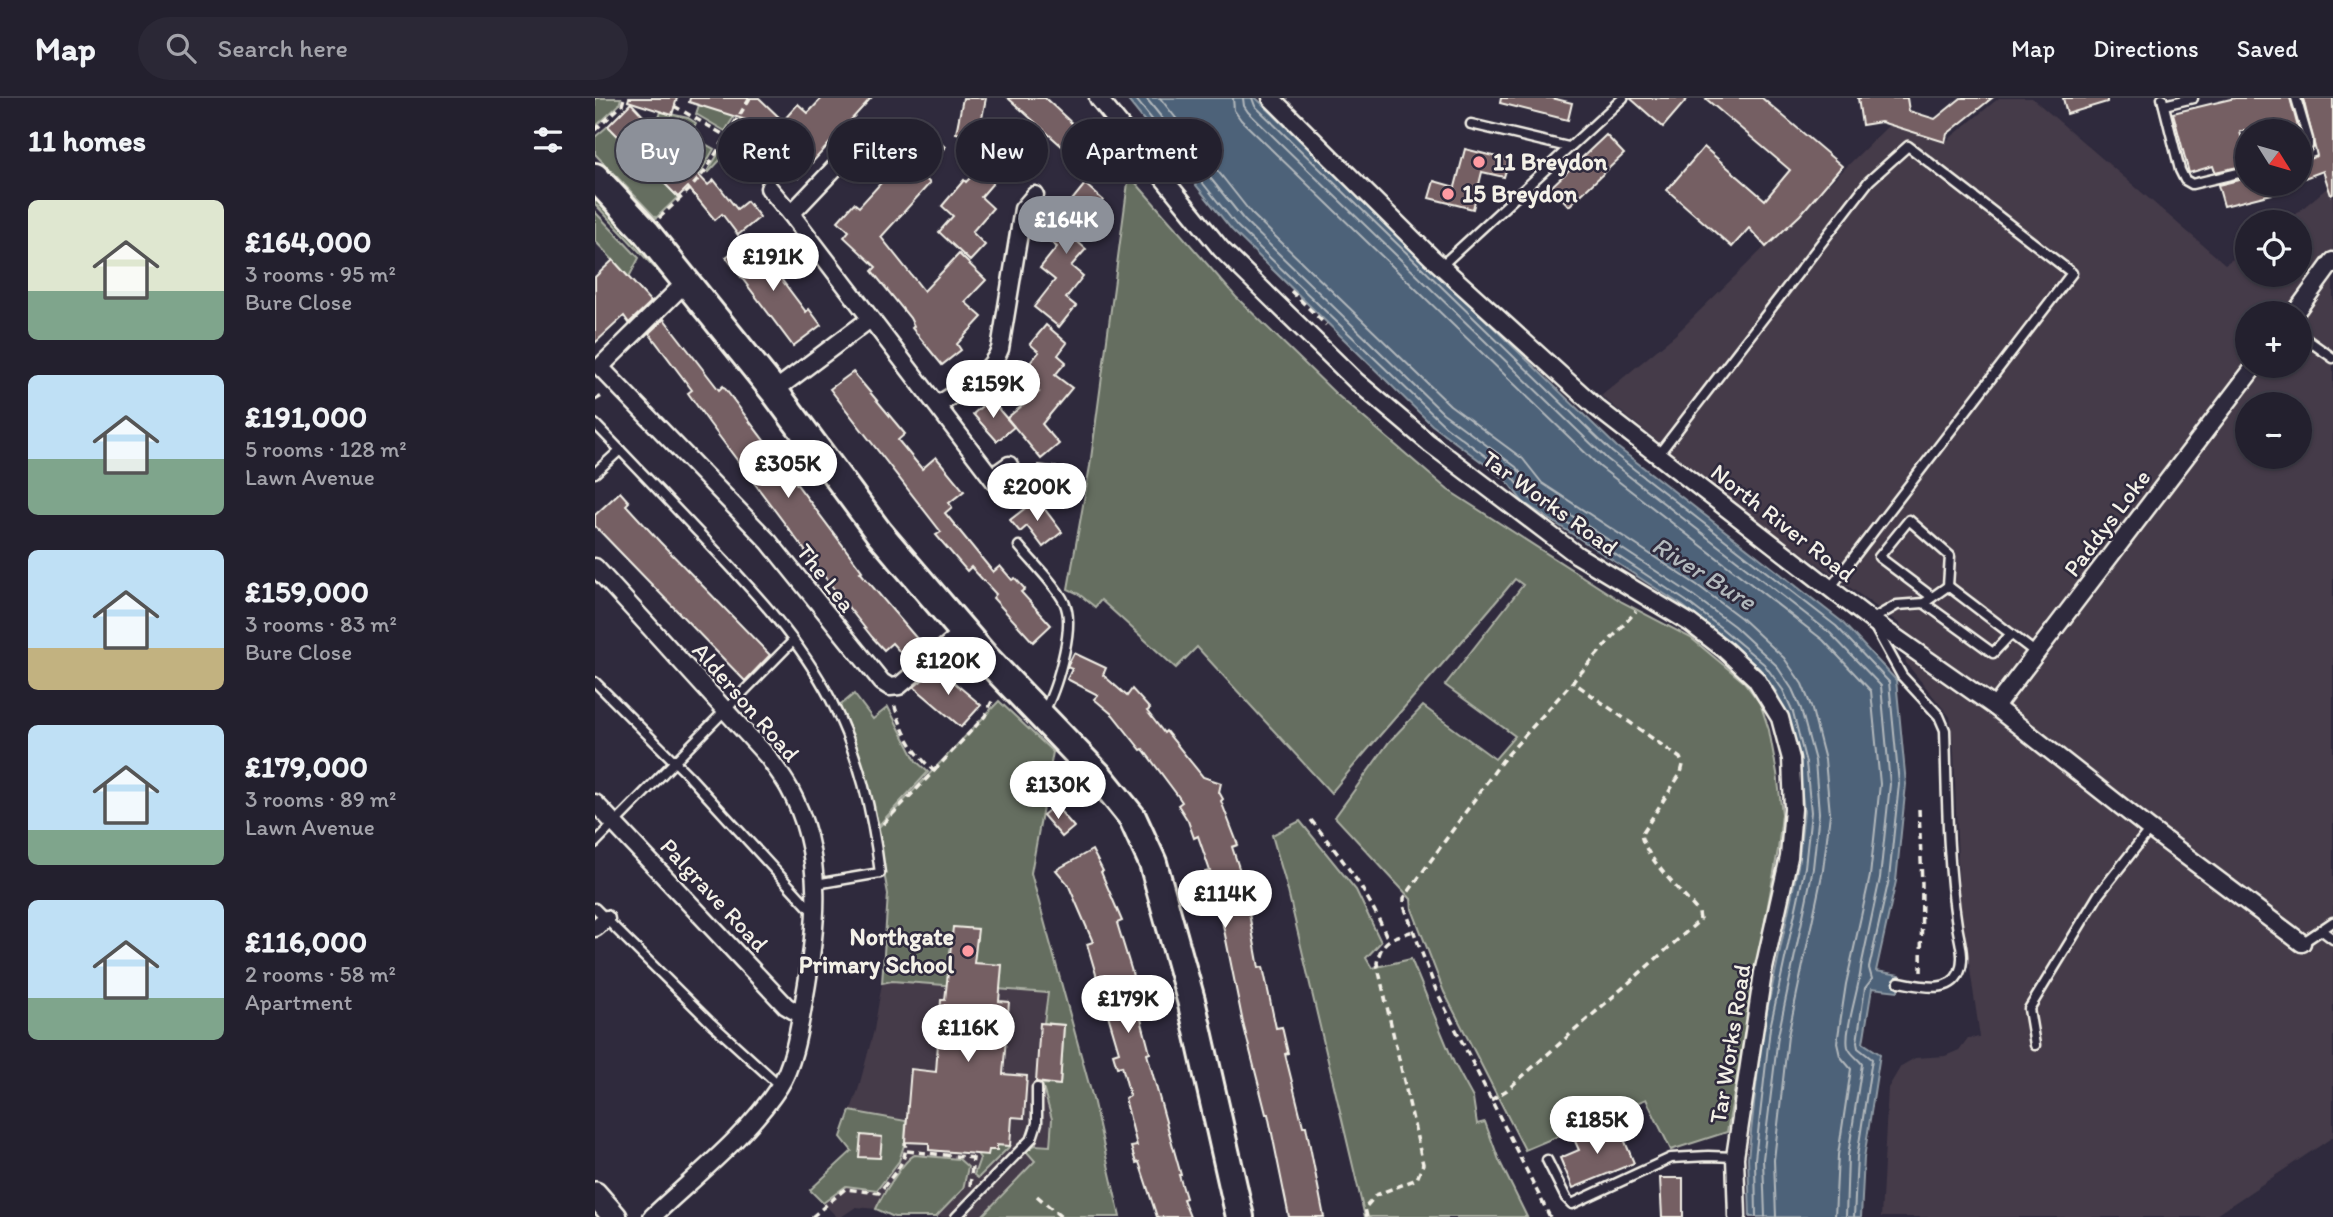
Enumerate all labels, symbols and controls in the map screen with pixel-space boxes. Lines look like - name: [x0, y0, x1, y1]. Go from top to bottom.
- search box: [138, 17, 628, 80]
- text: Map: [35, 29, 96, 68]
- icon: search: [162, 29, 200, 67]
- text: Search here: [218, 32, 348, 64]
- text: Map: [2011, 34, 2055, 63]
- text: Directions: [2093, 34, 2199, 63]
- text: Saved: [2237, 34, 2298, 63]
- chip: Buy: [616, 119, 704, 182]
- chip: Rent: [718, 119, 814, 182]
- chip: Filters: [828, 119, 942, 182]
- chip: New: [956, 119, 1048, 182]
- chip: Apartment: [1062, 119, 1222, 182]
- north arrow: [2235, 119, 2312, 196]
- map controls: [2235, 119, 2312, 469]
- icon: filters: [529, 121, 567, 159]
- text: 11 homes: [28, 122, 146, 159]
- place label: 11 Breydon: [1493, 147, 1608, 177]
- marker: 11 Breydon: [1471, 154, 1487, 170]
- place label: 15 Breydon: [1462, 179, 1578, 209]
- marker: 15 Breydon: [1440, 186, 1456, 202]
- pin: £164K: [1017, 197, 1115, 256]
- text: £164K: [1034, 205, 1098, 233]
- button: locate: [2235, 210, 2312, 287]
- text: £164,000: [245, 223, 371, 260]
- icon: home: [84, 228, 168, 312]
- pin: £191K: [724, 234, 822, 293]
- text: £191K: [743, 242, 803, 270]
- text: 3 rooms · 95 m²: [245, 260, 396, 288]
- text: Bure Close: [245, 288, 352, 316]
- button: +: [2235, 301, 2312, 378]
- pin: £159K: [944, 360, 1042, 420]
- text: £159K: [962, 369, 1024, 397]
- button: −: [2235, 392, 2312, 469]
- text: £191,000: [245, 398, 367, 435]
- icon: home: [84, 403, 168, 487]
- text: 5 rooms · 128 m²: [245, 435, 407, 463]
- pin: £305K: [739, 440, 837, 500]
- street label: Tar Works Road: [1477, 444, 1624, 562]
- text: £305K: [755, 449, 821, 477]
- street label: North River Road: [1705, 457, 1861, 588]
- text: Lawn Avenue: [245, 463, 375, 491]
- street label: Paddys Loke: [2057, 463, 2156, 582]
- pin: £200K: [988, 464, 1086, 523]
- text: £200K: [1003, 472, 1071, 500]
- water label: River Bure: [1646, 529, 1763, 618]
- street label: The Lea: [791, 538, 863, 618]
- text: £159,000: [245, 573, 369, 610]
- icon: home: [84, 578, 168, 662]
- text: 3 rooms · 83 m²: [245, 610, 397, 638]
- street label: Alderson Road: [686, 636, 806, 768]
- text: Bure Close: [245, 638, 352, 666]
- pin: £120K: [899, 638, 997, 697]
- text: £120K: [916, 646, 980, 674]
- text: £179,000: [245, 748, 368, 785]
- icon: home: [84, 753, 168, 837]
- pin: £130K: [1009, 762, 1107, 821]
- text: £130K: [1026, 770, 1090, 798]
- text: 3 rooms · 89 m²: [245, 785, 396, 813]
- text: Lawn Avenue: [245, 813, 375, 841]
- street label: Palgrave Road: [654, 832, 775, 958]
- pin: £114K: [1176, 870, 1274, 930]
- text: £114K: [1194, 879, 1256, 907]
- place label: Northgate Primary School: [799, 922, 954, 980]
- text: £116,000: [245, 923, 367, 960]
- icon: home: [84, 928, 168, 1012]
- marker: Northgate Primary School: [960, 943, 976, 959]
- text: 2 rooms · 58 m²: [245, 960, 396, 988]
- street label: Tar Works Road: [1703, 962, 1756, 1126]
- pin: £179K: [1079, 976, 1177, 1035]
- text: £179K: [1097, 984, 1159, 1012]
- text: Apartment: [245, 988, 352, 1016]
- pin: £116K: [919, 1004, 1017, 1064]
- text: £116K: [938, 1013, 998, 1041]
- pin: £185K: [1548, 1096, 1646, 1156]
- text: £185K: [1566, 1105, 1628, 1133]

